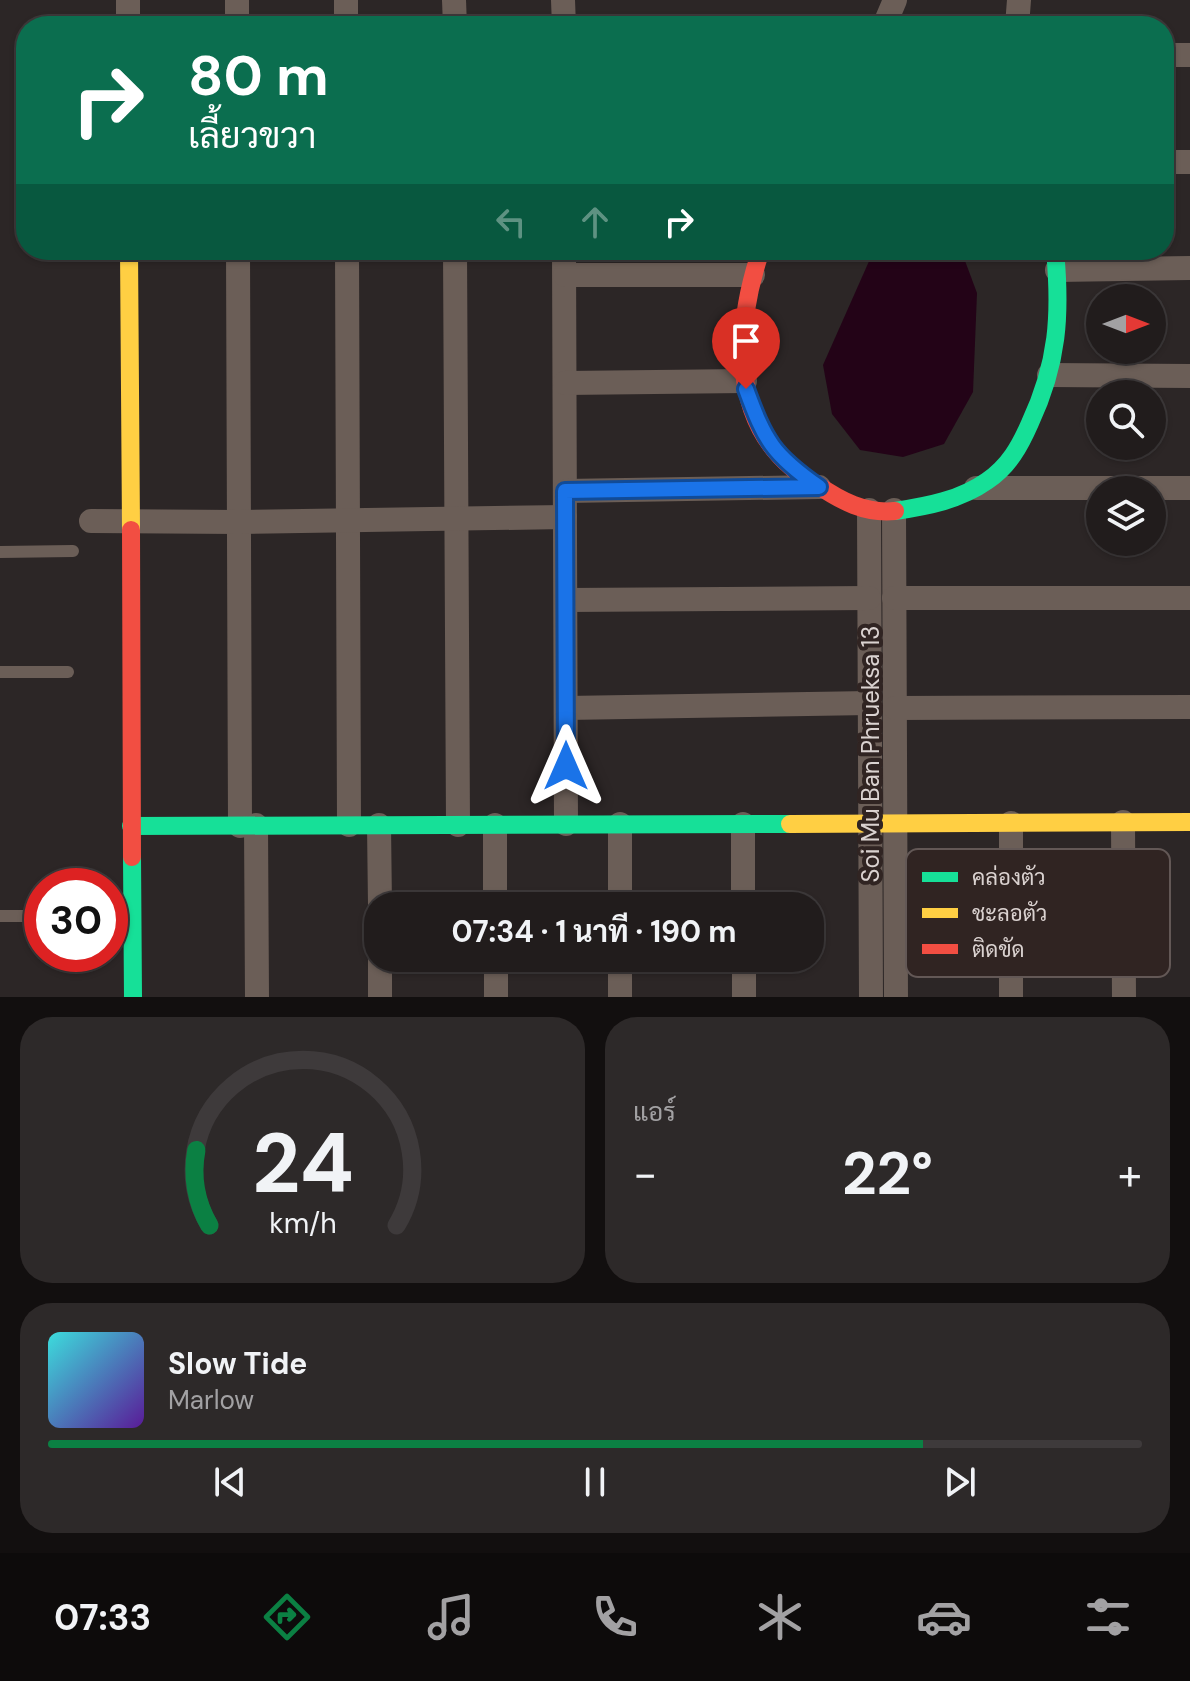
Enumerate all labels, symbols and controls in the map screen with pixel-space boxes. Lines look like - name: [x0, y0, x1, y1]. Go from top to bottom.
- text: 80 m: [188, 39, 329, 112]
- icon: right: [56, 48, 160, 152]
- text: เลี้ยวขวา: [188, 112, 316, 159]
- icon: left: [489, 200, 533, 244]
- icon: ahead: [573, 200, 617, 244]
- icon: right: [657, 200, 701, 244]
- north arrow: [1086, 284, 1166, 364]
- map controls: [1086, 284, 1166, 556]
- pin: [712, 307, 780, 389]
- icon: arrive: [724, 319, 768, 363]
- button: search: [1086, 380, 1166, 460]
- button: layers: [1086, 476, 1166, 556]
- street label: Soi Mu Ban Phrueksa 13: [855, 626, 886, 882]
- position arrow: [524, 724, 608, 808]
- legend: [906, 849, 1170, 977]
- text: คล่องตัว: [972, 863, 1046, 892]
- speed limit sign: 30: [24, 868, 128, 972]
- text: ชะลอตัว: [972, 899, 1047, 928]
- text: 07:34 · 1 นาที · 190 m: [451, 912, 737, 951]
- text: ติดขัด: [972, 935, 1024, 964]
- text: แอร์: [633, 1095, 676, 1129]
- text: 24: [252, 1109, 353, 1218]
- text: 22°: [842, 1134, 933, 1213]
- text: −: [633, 1145, 657, 1203]
- text: +: [1118, 1145, 1142, 1203]
- text: km/h: [269, 1205, 336, 1242]
- text: Slow Tide: [168, 1344, 307, 1383]
- text: Marlow: [168, 1383, 254, 1417]
- icon: previous: [208, 1460, 252, 1504]
- icon: pause: [573, 1460, 617, 1504]
- icon: next: [938, 1460, 982, 1504]
- icon: directions: [259, 1589, 315, 1645]
- icon: music: [423, 1589, 479, 1645]
- icon: phone: [587, 1589, 643, 1645]
- icon: climate: [752, 1589, 808, 1645]
- icon: car: [916, 1589, 972, 1645]
- icon: filters: [1080, 1589, 1136, 1645]
- text: 07:33: [54, 1594, 151, 1641]

